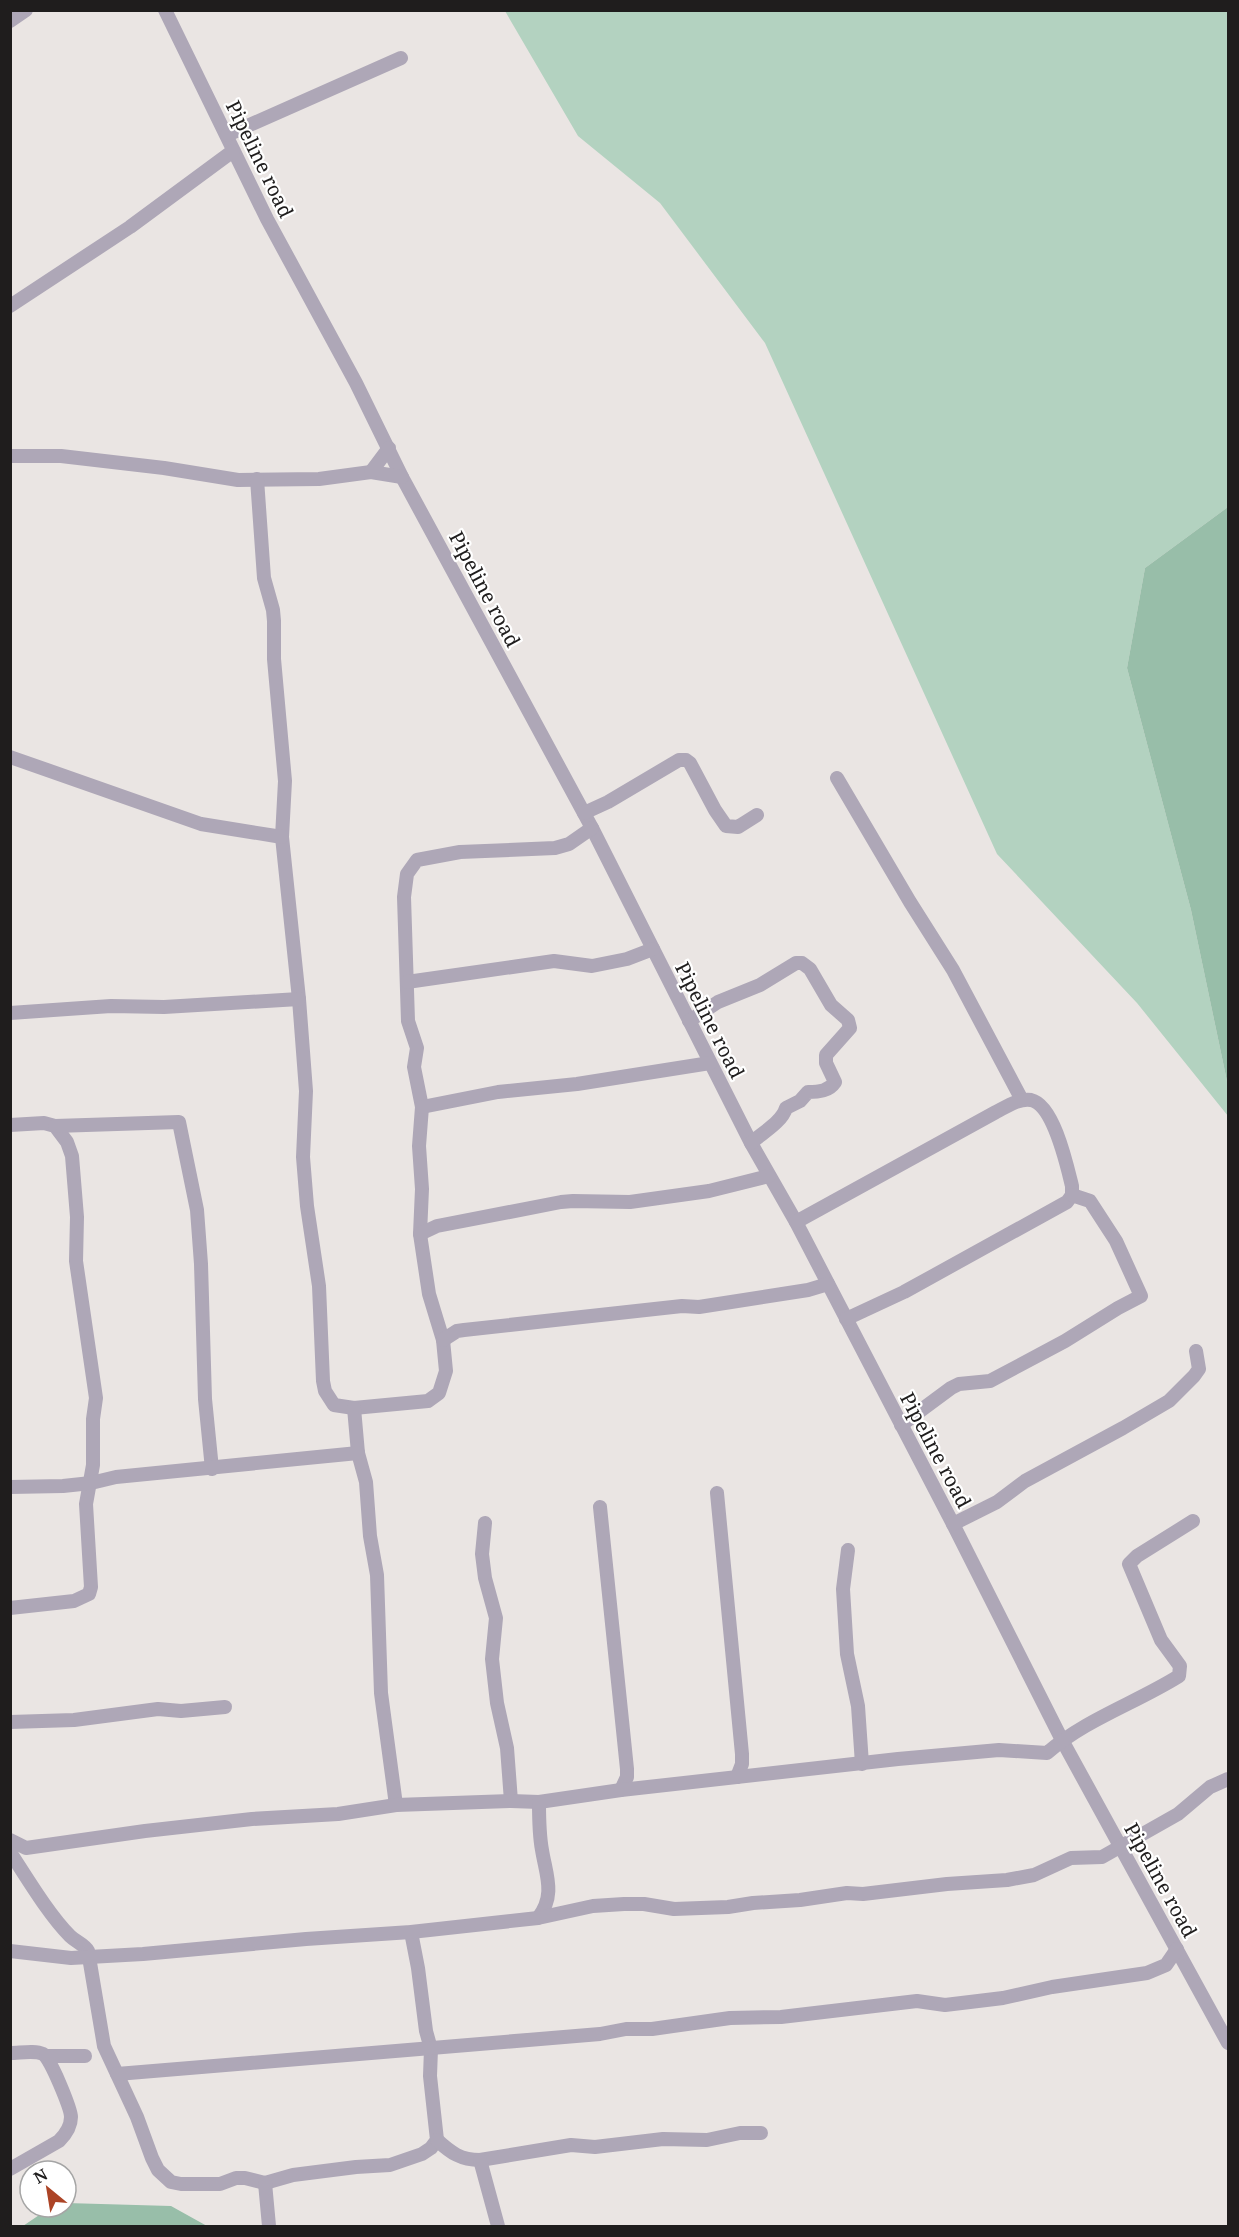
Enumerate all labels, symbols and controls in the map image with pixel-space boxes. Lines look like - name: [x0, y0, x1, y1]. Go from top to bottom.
- street label: Pipeline road: [220, 96, 300, 222]
- street label: Pipeline road: [443, 526, 527, 652]
- street label: Pipeline road: [669, 957, 751, 1083]
- street label: Pipeline road: [894, 1387, 978, 1513]
- street label: Pipeline road: [1118, 1818, 1204, 1942]
- north arrow: [18, 2159, 78, 2219]
- text: N: [30, 2163, 52, 2189]

